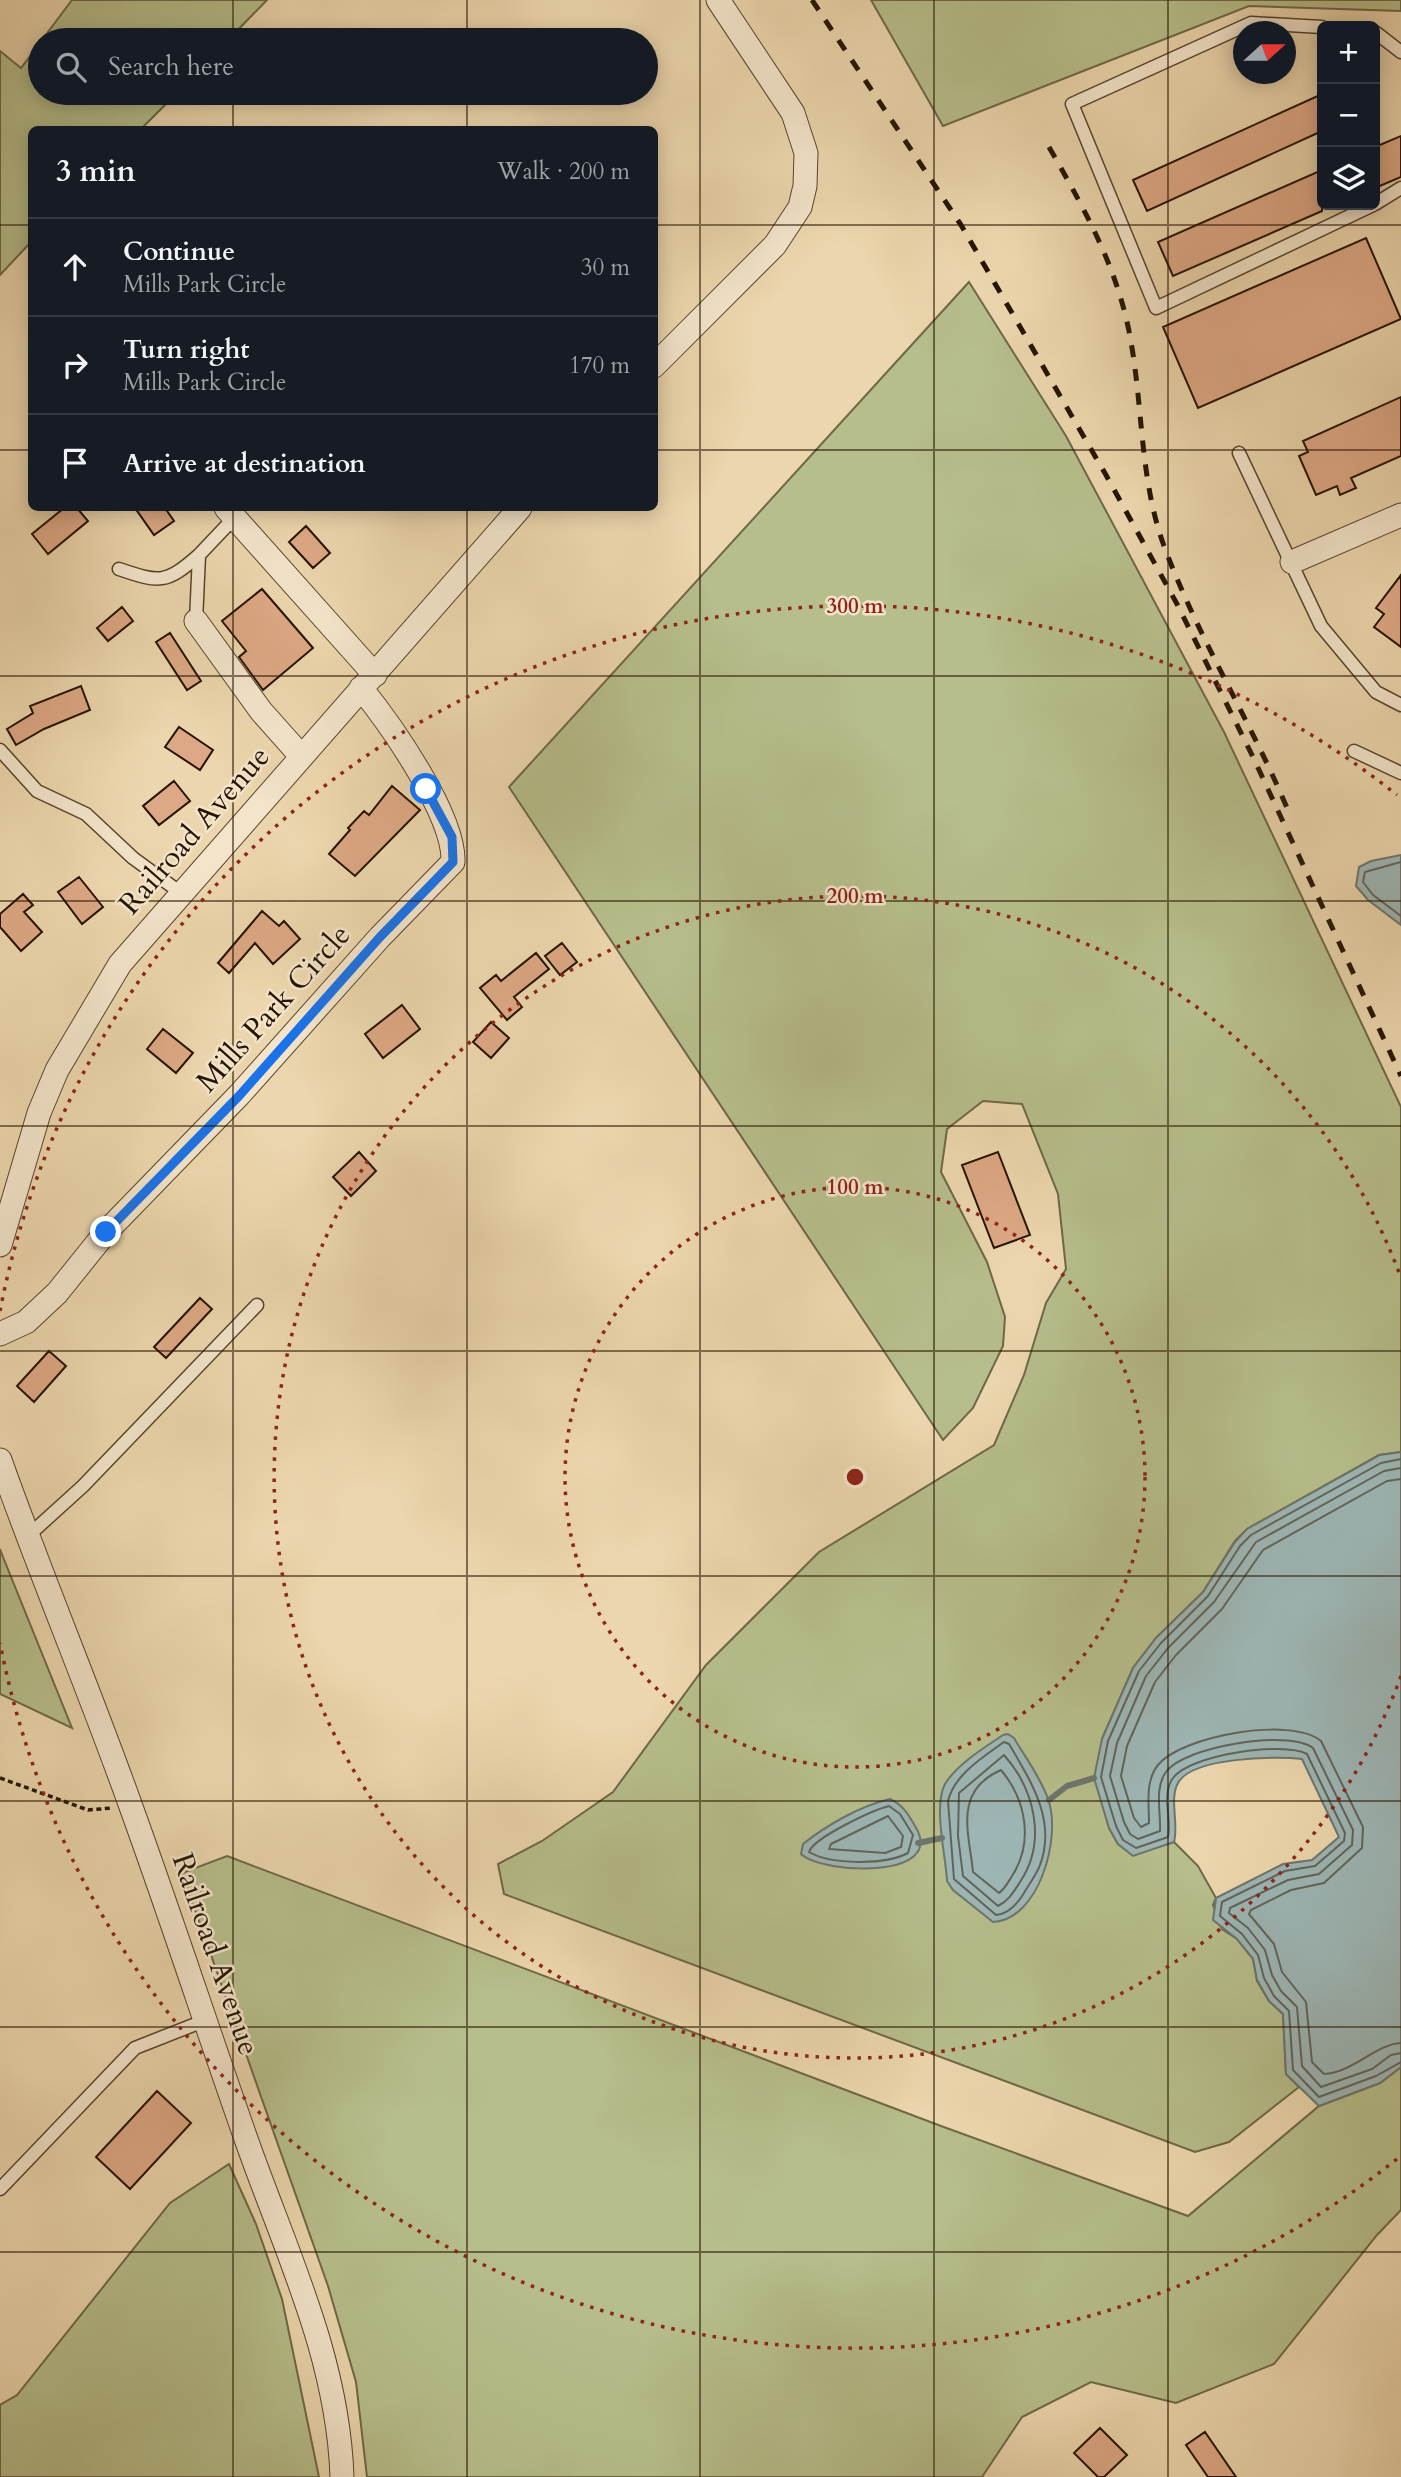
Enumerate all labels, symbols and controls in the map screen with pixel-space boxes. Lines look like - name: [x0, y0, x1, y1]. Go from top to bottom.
- north arrow: [1233, 21, 1296, 84]
- map controls: [1317, 21, 1380, 210]
- button: +: [1317, 21, 1380, 84]
- search box: [28, 28, 658, 105]
- icon: search: [52, 48, 90, 86]
- text: Search here: [108, 49, 234, 84]
- button: −: [1317, 84, 1380, 147]
- button: layers: [1317, 147, 1380, 210]
- text: 3 min: [56, 151, 136, 192]
- text: Walk · 200 m: [497, 156, 630, 187]
- text: Continue: [123, 234, 235, 269]
- icon: ahead: [56, 248, 94, 286]
- text: 30 m: [581, 252, 630, 283]
- text: Mills Park Circle: [123, 269, 286, 300]
- text: Turn right: [123, 332, 250, 367]
- icon: right: [56, 346, 94, 384]
- text: 170 m: [569, 350, 630, 381]
- text: Mills Park Circle: [123, 367, 286, 398]
- icon: arrive: [56, 444, 94, 482]
- text: Arrive at destination: [123, 446, 366, 481]
- text: 300 m: [826, 592, 884, 621]
- street label: Railroad Avenue: [110, 737, 279, 923]
- route start: [410, 773, 441, 804]
- text: 200 m: [826, 882, 884, 911]
- street label: Mills Park Circle: [187, 915, 360, 1101]
- text: 100 m: [826, 1173, 884, 1202]
- route end: [90, 1216, 121, 1247]
- centre of rings: [843, 1465, 867, 1489]
- street label: Railroad Avenue: [162, 1848, 269, 2061]

